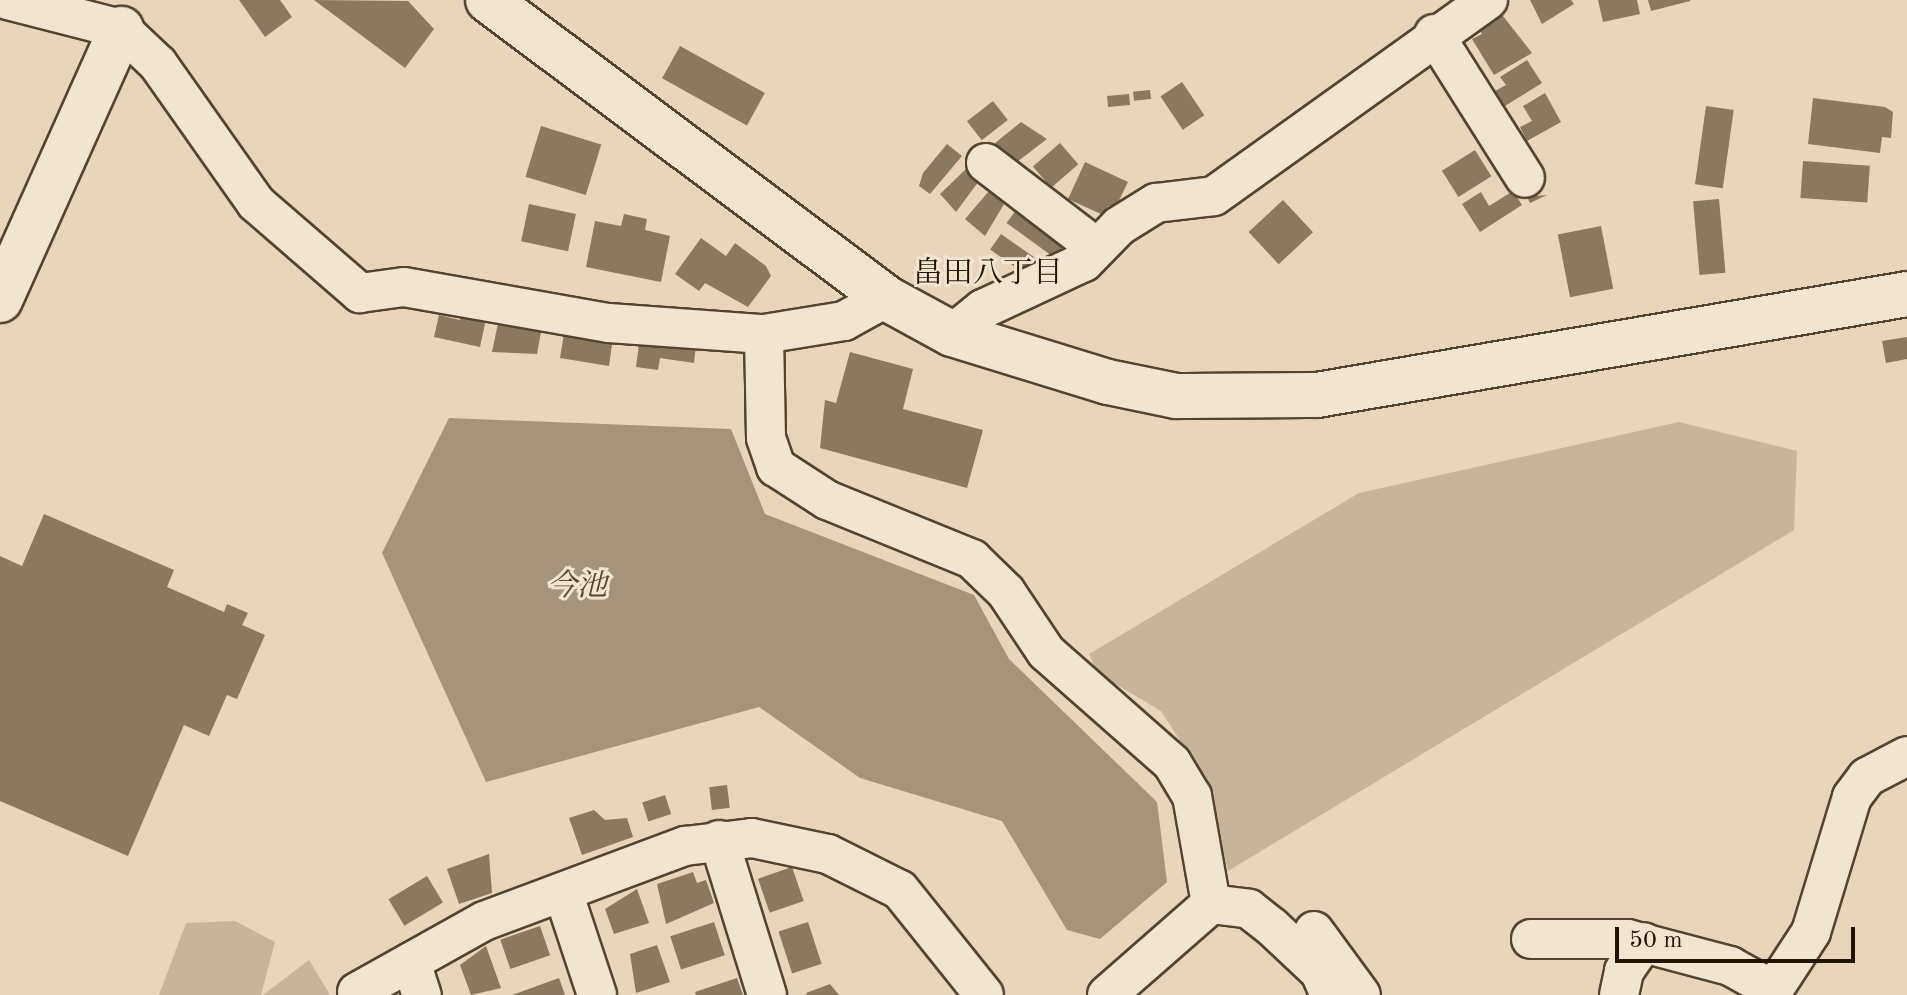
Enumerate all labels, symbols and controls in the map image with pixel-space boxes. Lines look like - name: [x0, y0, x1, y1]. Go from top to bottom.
- district label: 畠田八丁目: [913, 256, 1063, 292]
- water label: 今池: [547, 569, 607, 605]
- scale bar: [1619, 911, 1859, 961]
- text: 50 m: [1629, 929, 1683, 953]

